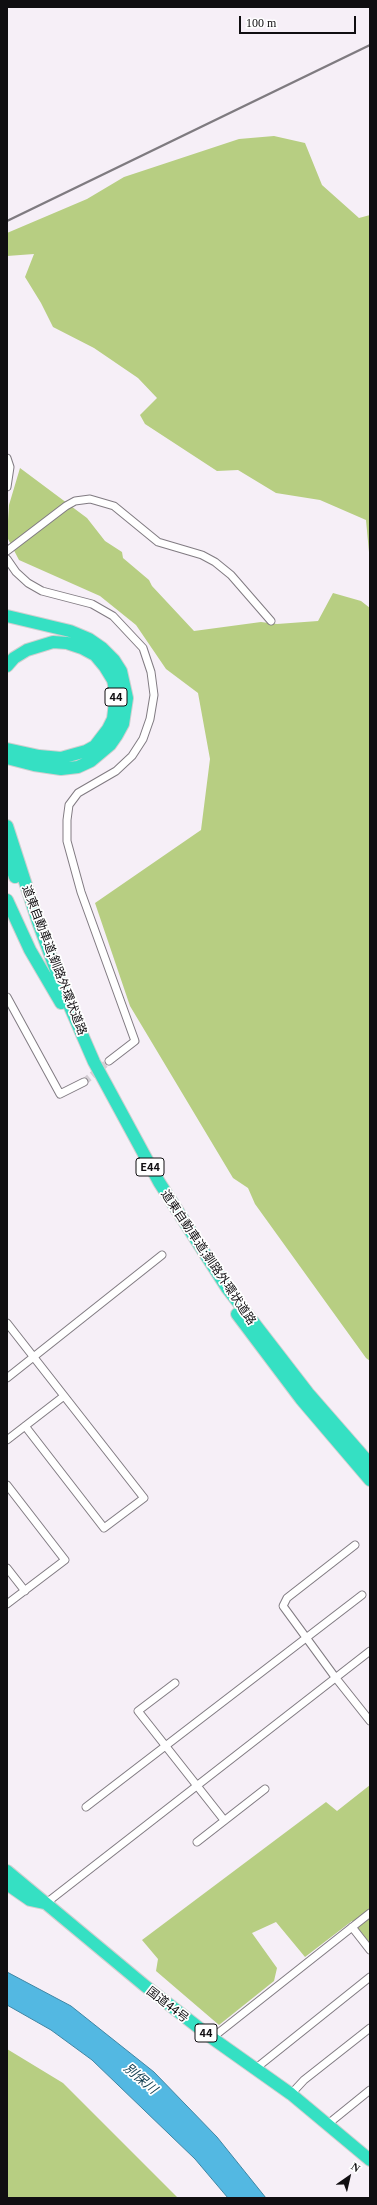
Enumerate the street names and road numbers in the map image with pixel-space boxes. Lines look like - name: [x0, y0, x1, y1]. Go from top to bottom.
- road number: 44: [105, 688, 127, 706]
- street label: 道東自動車道;釧路外環状道路: [20, 883, 90, 1037]
- road number: E44: [136, 1158, 164, 1176]
- street label: 道東自動車道;釧路外環状道路: [158, 1187, 260, 1327]
- street label: 国道44号: [144, 1983, 192, 2025]
- road number: 44: [195, 2024, 217, 2042]

